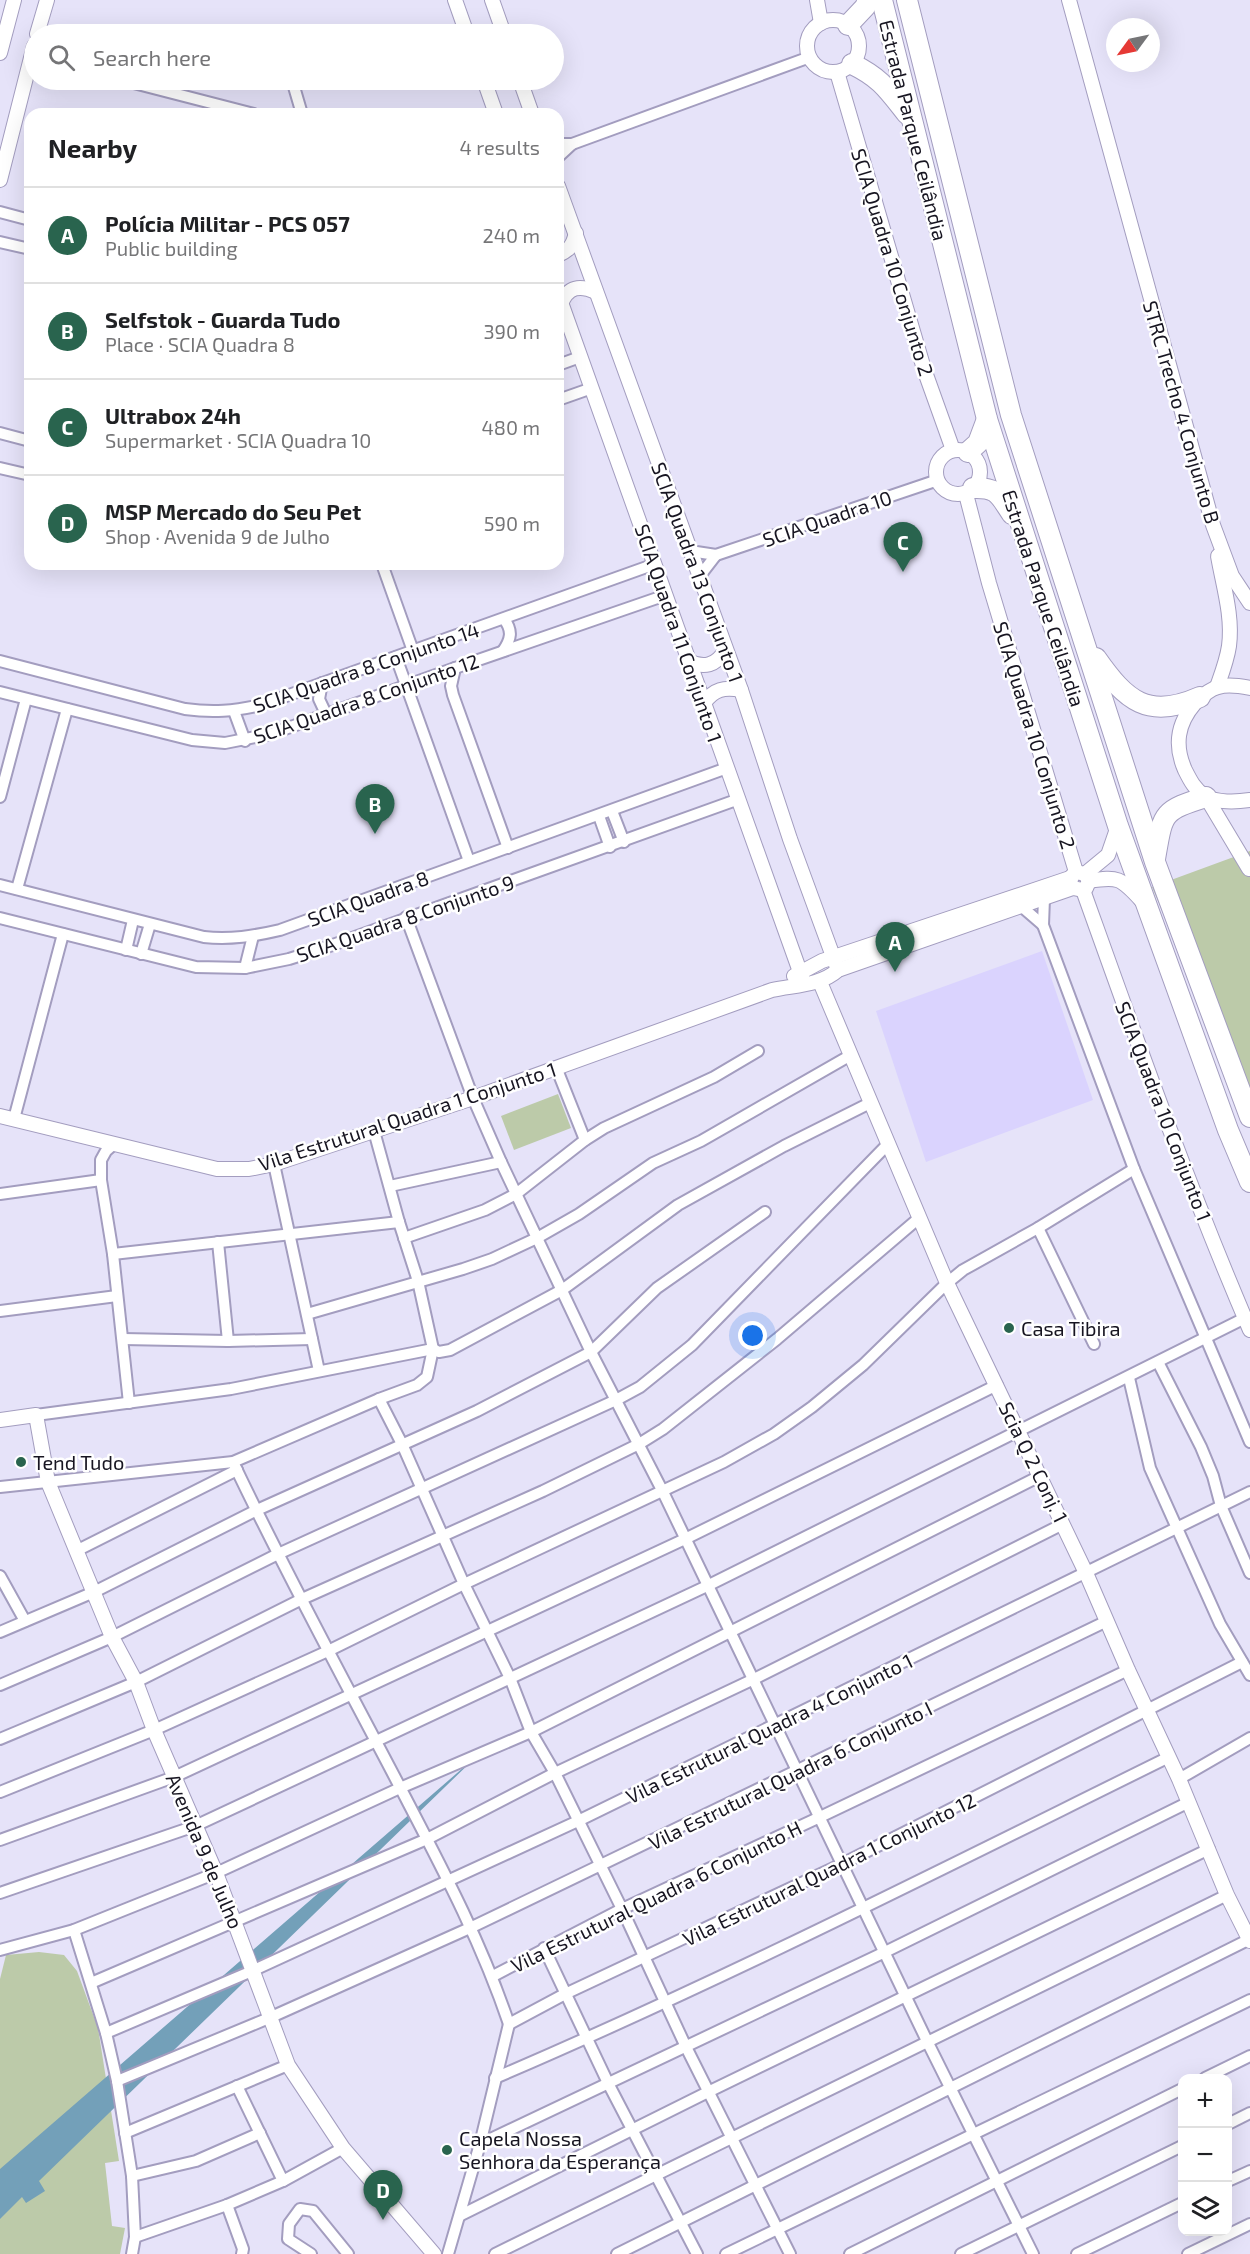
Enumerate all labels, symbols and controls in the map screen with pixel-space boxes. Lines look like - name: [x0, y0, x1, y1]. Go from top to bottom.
- street label: Estrada Parque Ceilândia: [875, 17, 953, 243]
- north arrow: [1106, 18, 1160, 72]
- search box: [24, 24, 564, 90]
- icon: search: [45, 41, 78, 74]
- text: Search here: [93, 44, 211, 70]
- text: Nearby: [48, 132, 137, 163]
- text: 4 results: [460, 135, 540, 159]
- street label: SCIA Quadra 10 Conjunto 2: [847, 145, 939, 379]
- text: Polícia Militar - PCS 057: [105, 210, 350, 236]
- text: A: [61, 223, 74, 247]
- text: 240 m: [482, 223, 540, 247]
- text: Public building: [105, 236, 238, 260]
- street label: STRC Trecho 4 Conjunto B: [1139, 298, 1225, 526]
- text: Selfstok - Guarda Tudo: [105, 306, 340, 332]
- text: B: [61, 319, 74, 343]
- text: 390 m: [483, 319, 540, 343]
- text: Place · SCIA Quadra 8: [105, 332, 295, 356]
- text: Ultrabox 24h: [105, 402, 241, 428]
- text: C: [62, 415, 73, 439]
- text: 480 m: [482, 415, 540, 439]
- text: Supermarket · SCIA Quadra 10: [105, 428, 371, 452]
- street label: SCIA Quadra 13 Conjunto 1: [647, 459, 749, 685]
- street label: SCIA Quadra 10: [759, 485, 895, 551]
- street label: Estrada Parque Ceilândia: [998, 487, 1090, 709]
- text: MSP Mercado do Seu Pet: [105, 498, 361, 524]
- text: D: [61, 511, 74, 535]
- text: 590 m: [484, 511, 540, 535]
- street label: SCIA Quadra 11 Conjunto 1: [630, 521, 728, 745]
- pin: C: [884, 522, 922, 572]
- text: Shop · Avenida 9 de Julho: [105, 524, 330, 548]
- street label: SCIA Quadra 8 Conjunto 14: [250, 617, 482, 717]
- street label: SCIA Quadra 10 Conjunto 2: [989, 618, 1081, 852]
- street label: SCIA Quadra 8 Conjunto 12: [250, 648, 482, 748]
- pin: B: [356, 784, 394, 834]
- street label: SCIA Quadra 8: [304, 865, 432, 931]
- street label: SCIA Quadra 8 Conjunto 9: [293, 869, 517, 967]
- pin: A: [876, 922, 914, 972]
- street label: SCIA Quadra 10 Conjunto 1: [1111, 998, 1217, 1224]
- street label: Vila Estrutural Quadra 1 Conjunto 1: [255, 1056, 559, 1176]
- place label: Casa Tibira: [1021, 1316, 1120, 1340]
- your location: [738, 1321, 767, 1350]
- marker: Casa Tibira: [1002, 1321, 1016, 1335]
- street label: Scia Q 2 Conj. 1: [994, 1398, 1074, 1526]
- place label: Tend Tudo: [33, 1450, 124, 1474]
- marker: Tend Tudo: [14, 1455, 28, 1469]
- street label: Vila Estrutural Quadra 4 Conjunto 1: [622, 1648, 916, 1808]
- street label: Vila Estrutural Quadra 6 Conjunto I: [644, 1696, 936, 1854]
- street label: Avenida 9 de Julho: [162, 1770, 248, 1932]
- street label: Vila Estrutural Quadra 1 Conjunto 12: [679, 1787, 979, 1951]
- street label: Vila Estrutural Quadra 6 Conjunto H: [507, 1815, 805, 1977]
- map controls: [1178, 2074, 1232, 2236]
- button: +: [1178, 2074, 1232, 2128]
- place label: Capela Nossa Senhora da Esperança: [459, 2126, 661, 2174]
- button: −: [1178, 2128, 1232, 2182]
- marker: Capela Nossa Senhora da Esperança: [440, 2143, 454, 2157]
- pin: D: [364, 2170, 403, 2220]
- button: layers: [1178, 2182, 1232, 2236]

